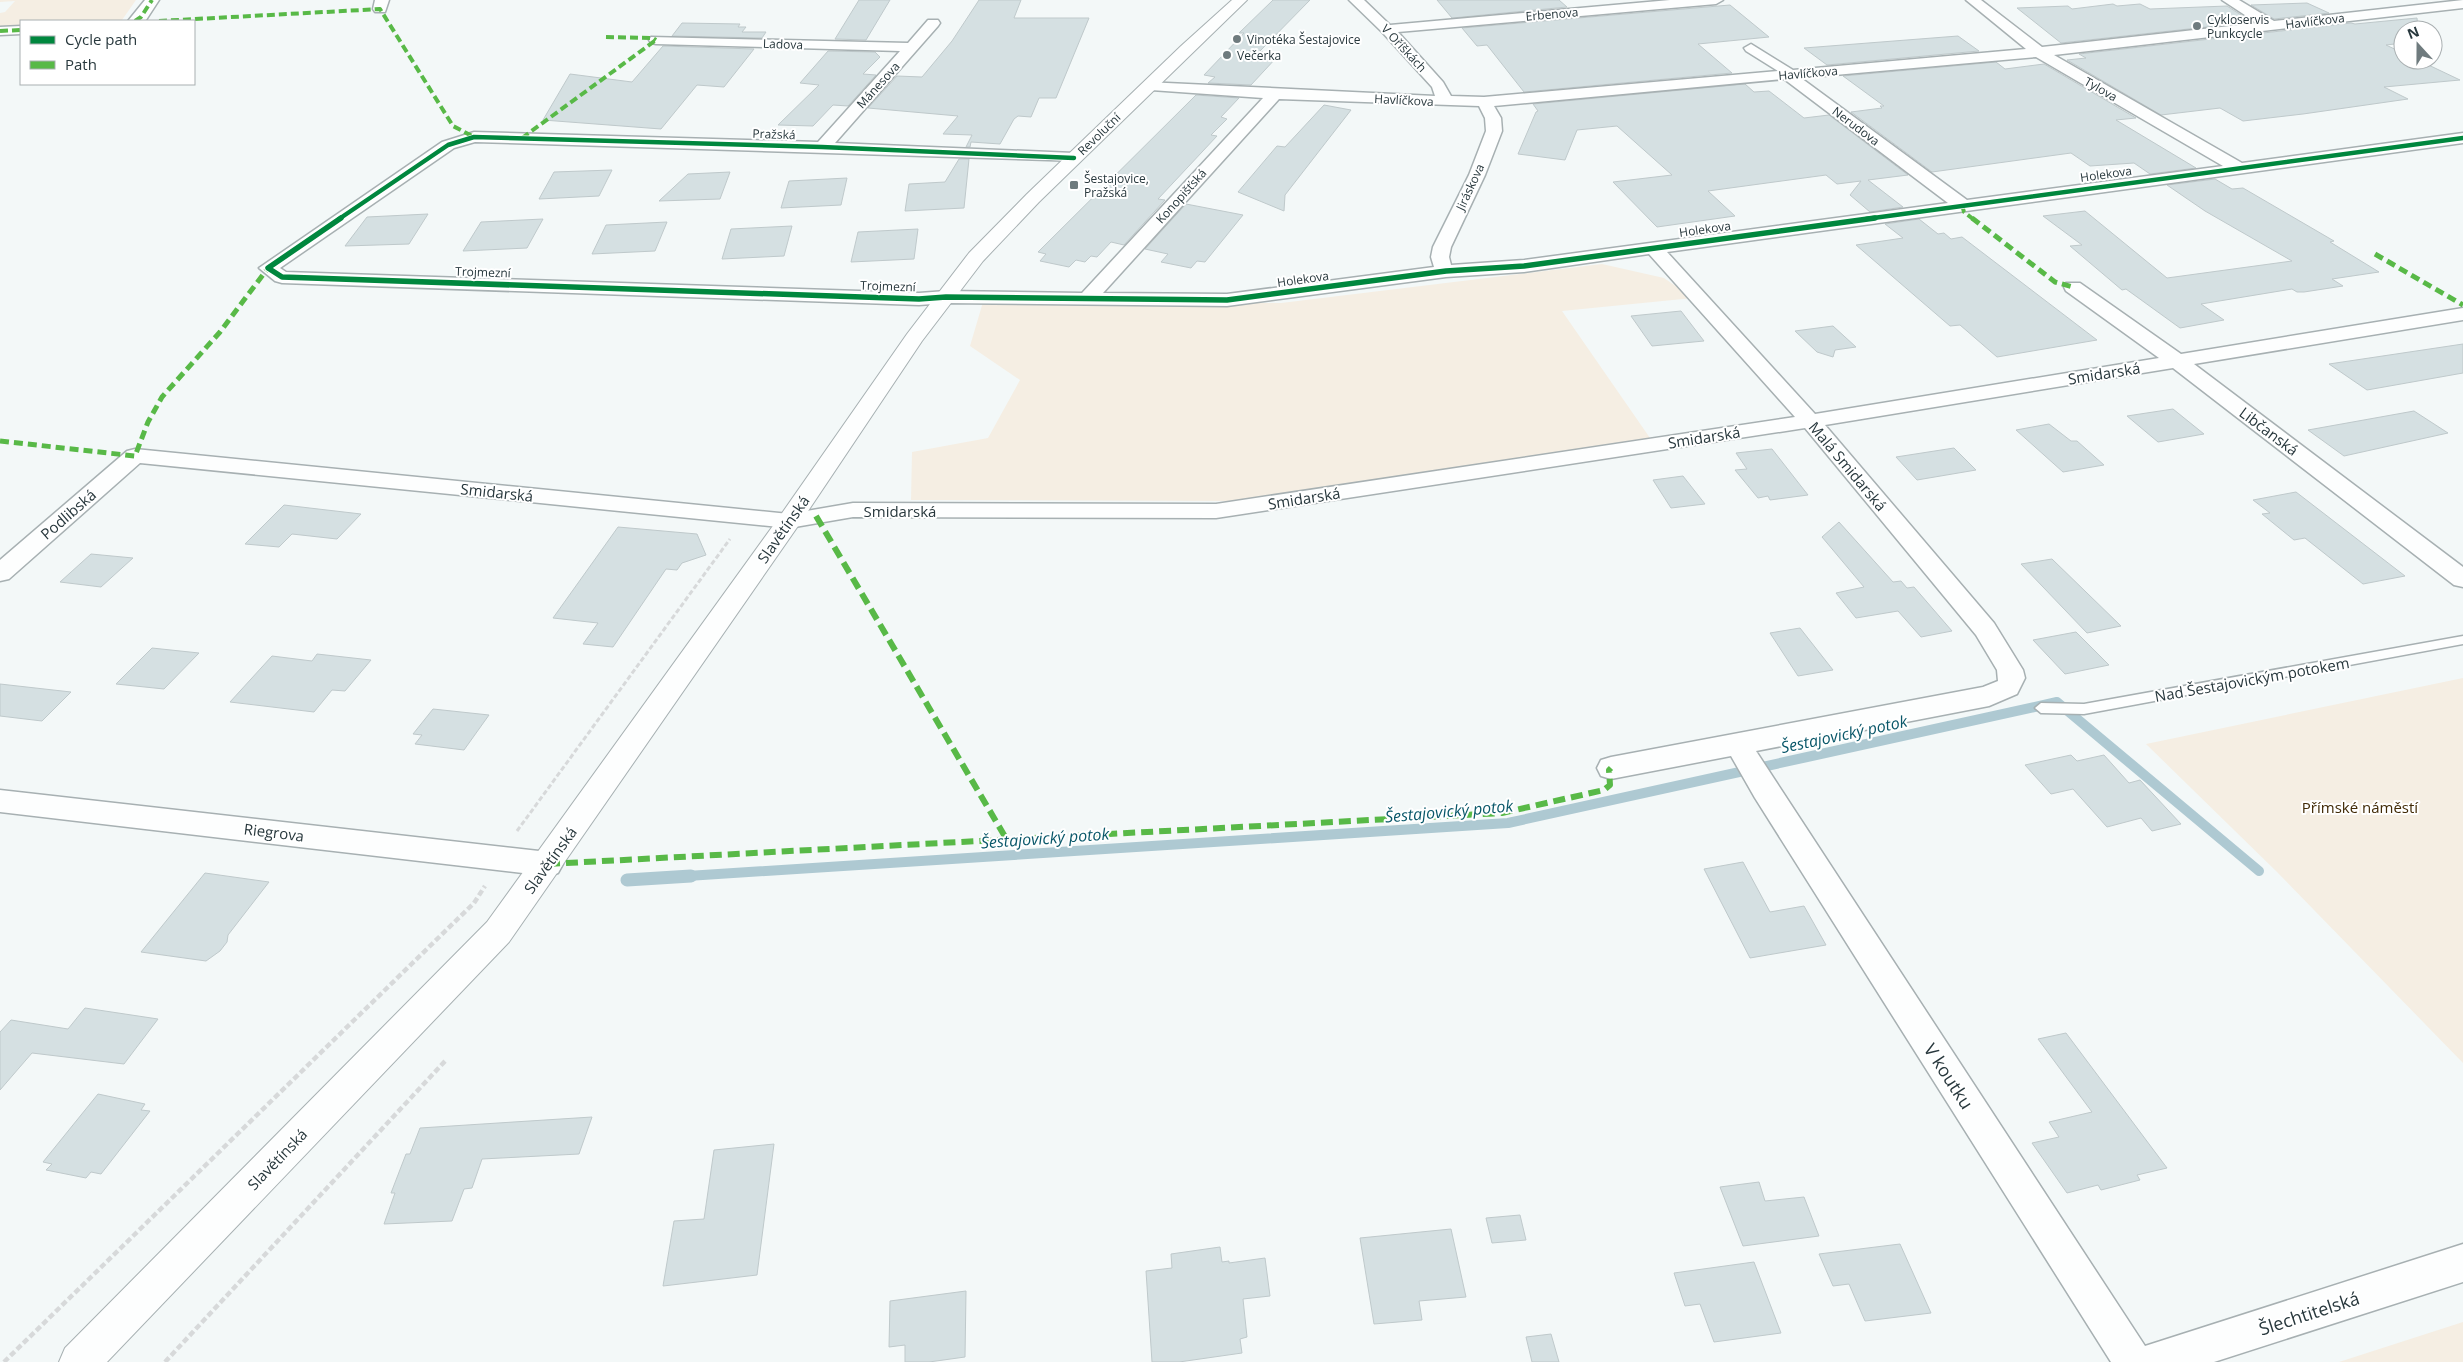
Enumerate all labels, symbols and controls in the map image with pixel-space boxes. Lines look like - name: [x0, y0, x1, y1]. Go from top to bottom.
- street label: Erbenova: [1525, 3, 1579, 25]
- street label: Havlíčkova: [2284, 9, 2346, 33]
- place label: Cykloservis Punkcycle: [2207, 11, 2270, 42]
- legend: [20, 20, 195, 85]
- marker: Cykloservis Punkcycle: [2191, 20, 2203, 32]
- north arrow: [2393, 20, 2443, 70]
- street label: V Oříškách: [1378, 21, 1430, 75]
- text: N: [2404, 21, 2422, 43]
- text: Cycle path: [65, 29, 137, 49]
- place label: Vinotéka Šestajovice: [1247, 31, 1361, 48]
- marker: Vinotéka Šestajovice: [1231, 33, 1243, 45]
- street label: Ladova: [763, 35, 803, 53]
- place label: Večerka: [1237, 47, 1281, 64]
- marker: Večerka: [1221, 49, 1233, 61]
- text: Path: [65, 54, 97, 74]
- street label: Mánesova: [853, 58, 903, 112]
- street label: Havlíčkova: [1778, 62, 1838, 84]
- street label: Tylova: [2081, 73, 2121, 105]
- street label: Havlíčkova: [1374, 90, 1434, 110]
- street label: Nerudova: [1829, 103, 1883, 149]
- street label: Revoluční: [1074, 108, 1125, 159]
- street label: Pražská: [752, 125, 796, 143]
- street label: Jiráskova: [1451, 161, 1488, 214]
- street label: Holekova: [2079, 162, 2133, 186]
- street label: Konopišťská: [1152, 165, 1210, 227]
- place label: Šestajovice, Pražská: [1084, 170, 1149, 201]
- marker: Šestajovice, Pražská: [1068, 179, 1080, 191]
- street label: Holekova: [1678, 217, 1732, 241]
- street label: Trojmezní: [455, 263, 512, 281]
- street label: Holekova: [1276, 267, 1330, 291]
- street label: Trojmezní: [860, 277, 917, 295]
- street label: Smidarská: [2066, 357, 2142, 389]
- street label: Libčanská: [2235, 402, 2303, 460]
- street label: Malá Smidarská: [1805, 417, 1891, 515]
- street label: Smidarská: [1666, 421, 1742, 453]
- street label: Smidarská: [460, 478, 534, 506]
- street label: Smidarská: [1266, 482, 1342, 514]
- street label: Podlibská: [36, 484, 100, 544]
- street label: Slavětínská: [752, 491, 814, 567]
- street label: Smidarská: [864, 501, 936, 521]
- street label: Nad Šestajovickým potokem: [2153, 652, 2351, 706]
- water label: Šestajovický potok: [1779, 710, 1910, 758]
- water label: Šestajovický potok: [1384, 794, 1515, 828]
- park label: Přímské náměstí: [2302, 797, 2419, 817]
- street label: Riegrova: [243, 818, 305, 846]
- water label: Šestajovický potok: [980, 822, 1111, 853]
- street label: Slavětínská: [519, 823, 581, 897]
- street label: V koutku: [1919, 1039, 1979, 1113]
- street label: Slavětínská: [243, 1124, 311, 1194]
- street label: Šlechtitelská: [2256, 1285, 2362, 1341]

